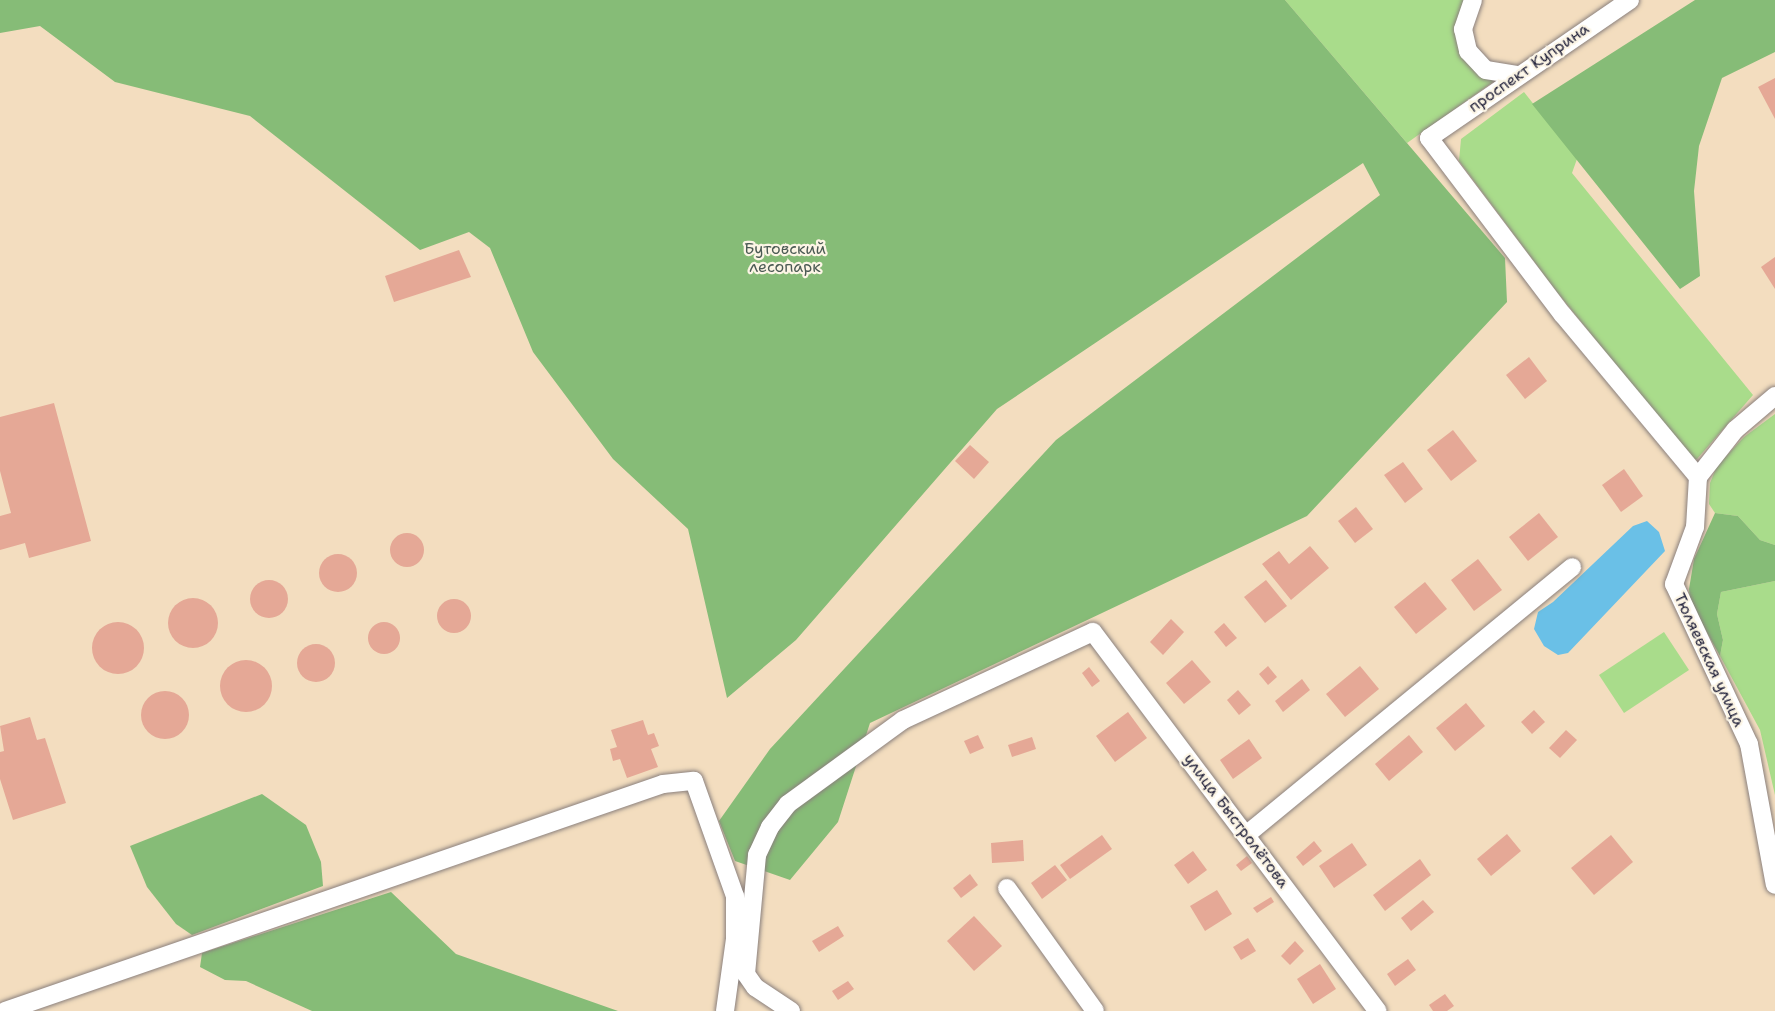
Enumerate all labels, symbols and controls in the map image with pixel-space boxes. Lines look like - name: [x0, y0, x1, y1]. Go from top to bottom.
- street label: проспект Куприна: [1465, 19, 1593, 117]
- park label: Бутовский лесопарк: [744, 239, 826, 277]
- street label: Тюляевская улица: [1670, 590, 1748, 730]
- street label: улица Быстролётова: [1179, 750, 1293, 892]

